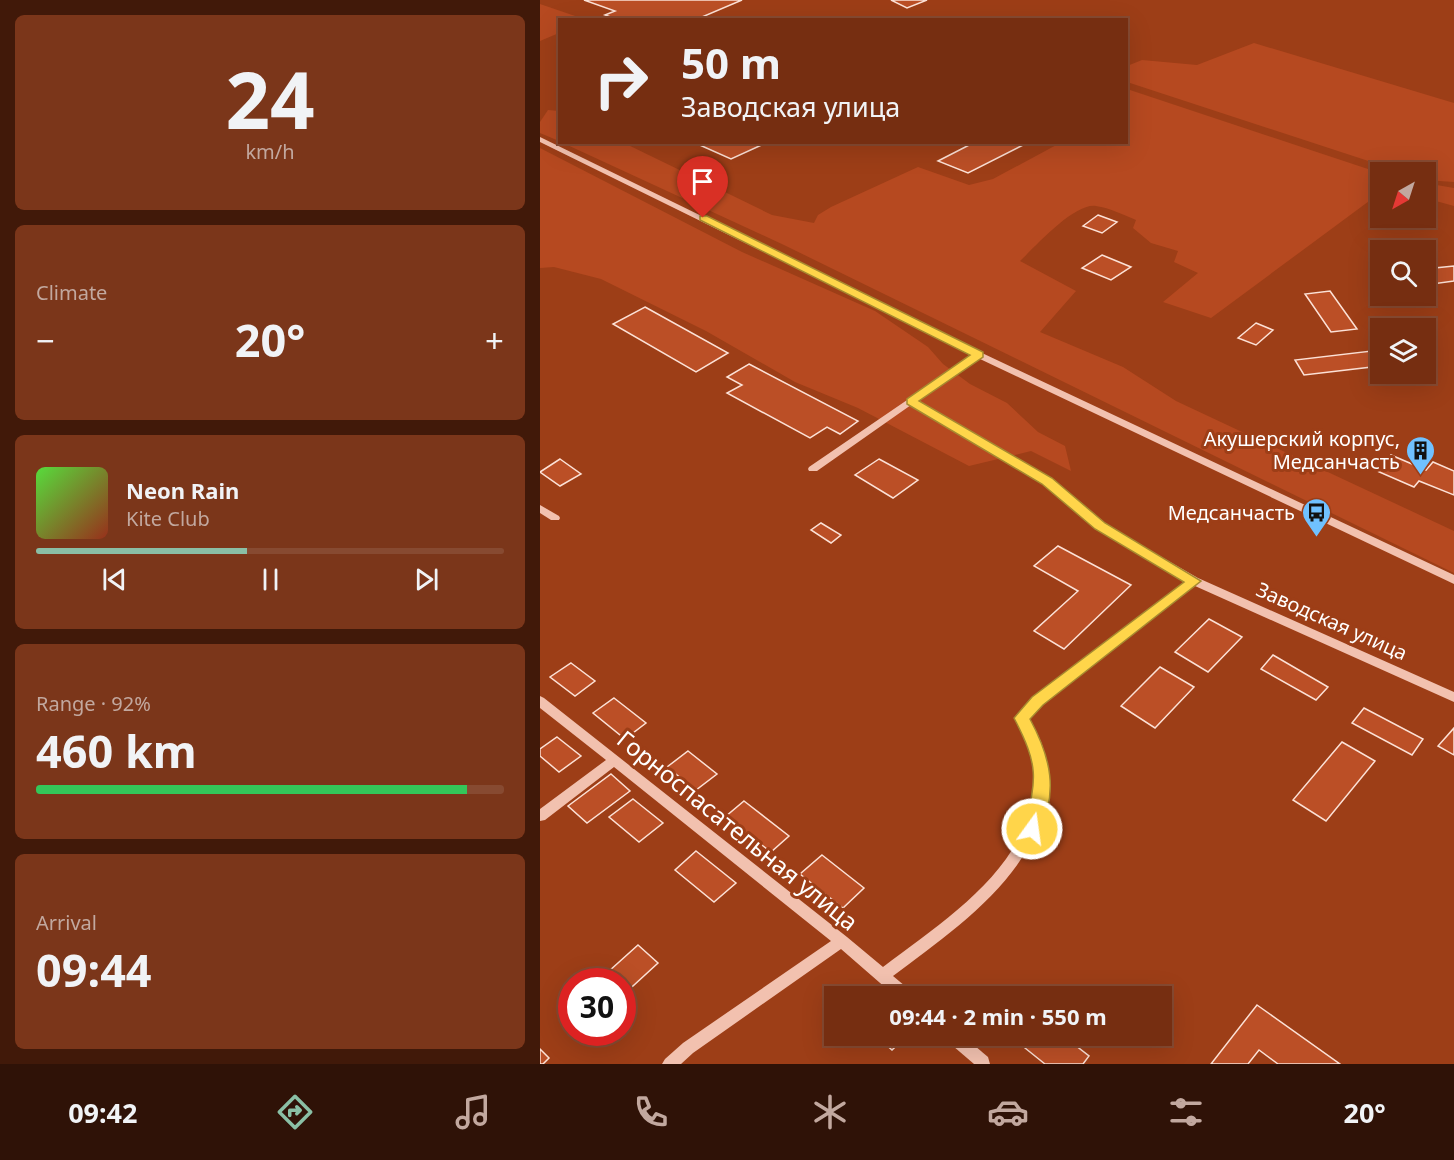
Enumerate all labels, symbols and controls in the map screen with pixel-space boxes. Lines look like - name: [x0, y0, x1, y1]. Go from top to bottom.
- text: 50 m: [681, 34, 781, 91]
- icon: right: [582, 42, 660, 120]
- text: 24: [225, 46, 315, 152]
- text: Заводская улица: [681, 88, 900, 125]
- text: km/h: [245, 138, 295, 165]
- pin: [677, 156, 728, 218]
- north arrow: [1370, 162, 1436, 228]
- map controls: [1370, 162, 1436, 384]
- icon: arrive: [686, 165, 719, 198]
- button: search: [1370, 240, 1436, 306]
- text: Climate: [36, 279, 107, 306]
- text: 20°: [235, 309, 305, 370]
- text: −: [36, 318, 55, 363]
- text: +: [485, 318, 504, 363]
- button: layers: [1370, 318, 1436, 384]
- place label: Акушерский корпус, Медсанчасть: [1204, 425, 1400, 475]
- building icon: Акушерский корпус, Медсанчасть: [1405, 434, 1437, 476]
- text: Neon Rain: [126, 475, 239, 505]
- bus stop icon: Медсанчасть: [1300, 496, 1332, 538]
- place label: Медсанчасть: [1168, 499, 1295, 526]
- text: Kite Club: [126, 505, 210, 532]
- icon: previous: [98, 563, 131, 596]
- icon: pause: [254, 563, 287, 596]
- icon: next: [410, 563, 443, 596]
- street label: Заводская улица: [1252, 576, 1412, 666]
- text: Range · 92%: [36, 690, 151, 717]
- text: 460 km: [36, 720, 197, 781]
- street label: Горноспасательная улица: [611, 722, 865, 938]
- position arrow: [1000, 797, 1064, 861]
- text: Arrival: [36, 909, 97, 936]
- text: 09:44: [36, 939, 152, 1000]
- speed limit sign: 30: [558, 968, 636, 1046]
- text: 09:44 · 2 min · 550 m: [889, 1001, 1107, 1031]
- icon: directions: [274, 1091, 316, 1133]
- icon: music: [452, 1091, 494, 1133]
- icon: phone: [630, 1091, 672, 1133]
- icon: climate: [809, 1091, 851, 1133]
- icon: car: [987, 1091, 1029, 1133]
- icon: filters: [1165, 1091, 1207, 1133]
- text: 09:42: [68, 1094, 138, 1131]
- text: 20°: [1343, 1094, 1386, 1131]

